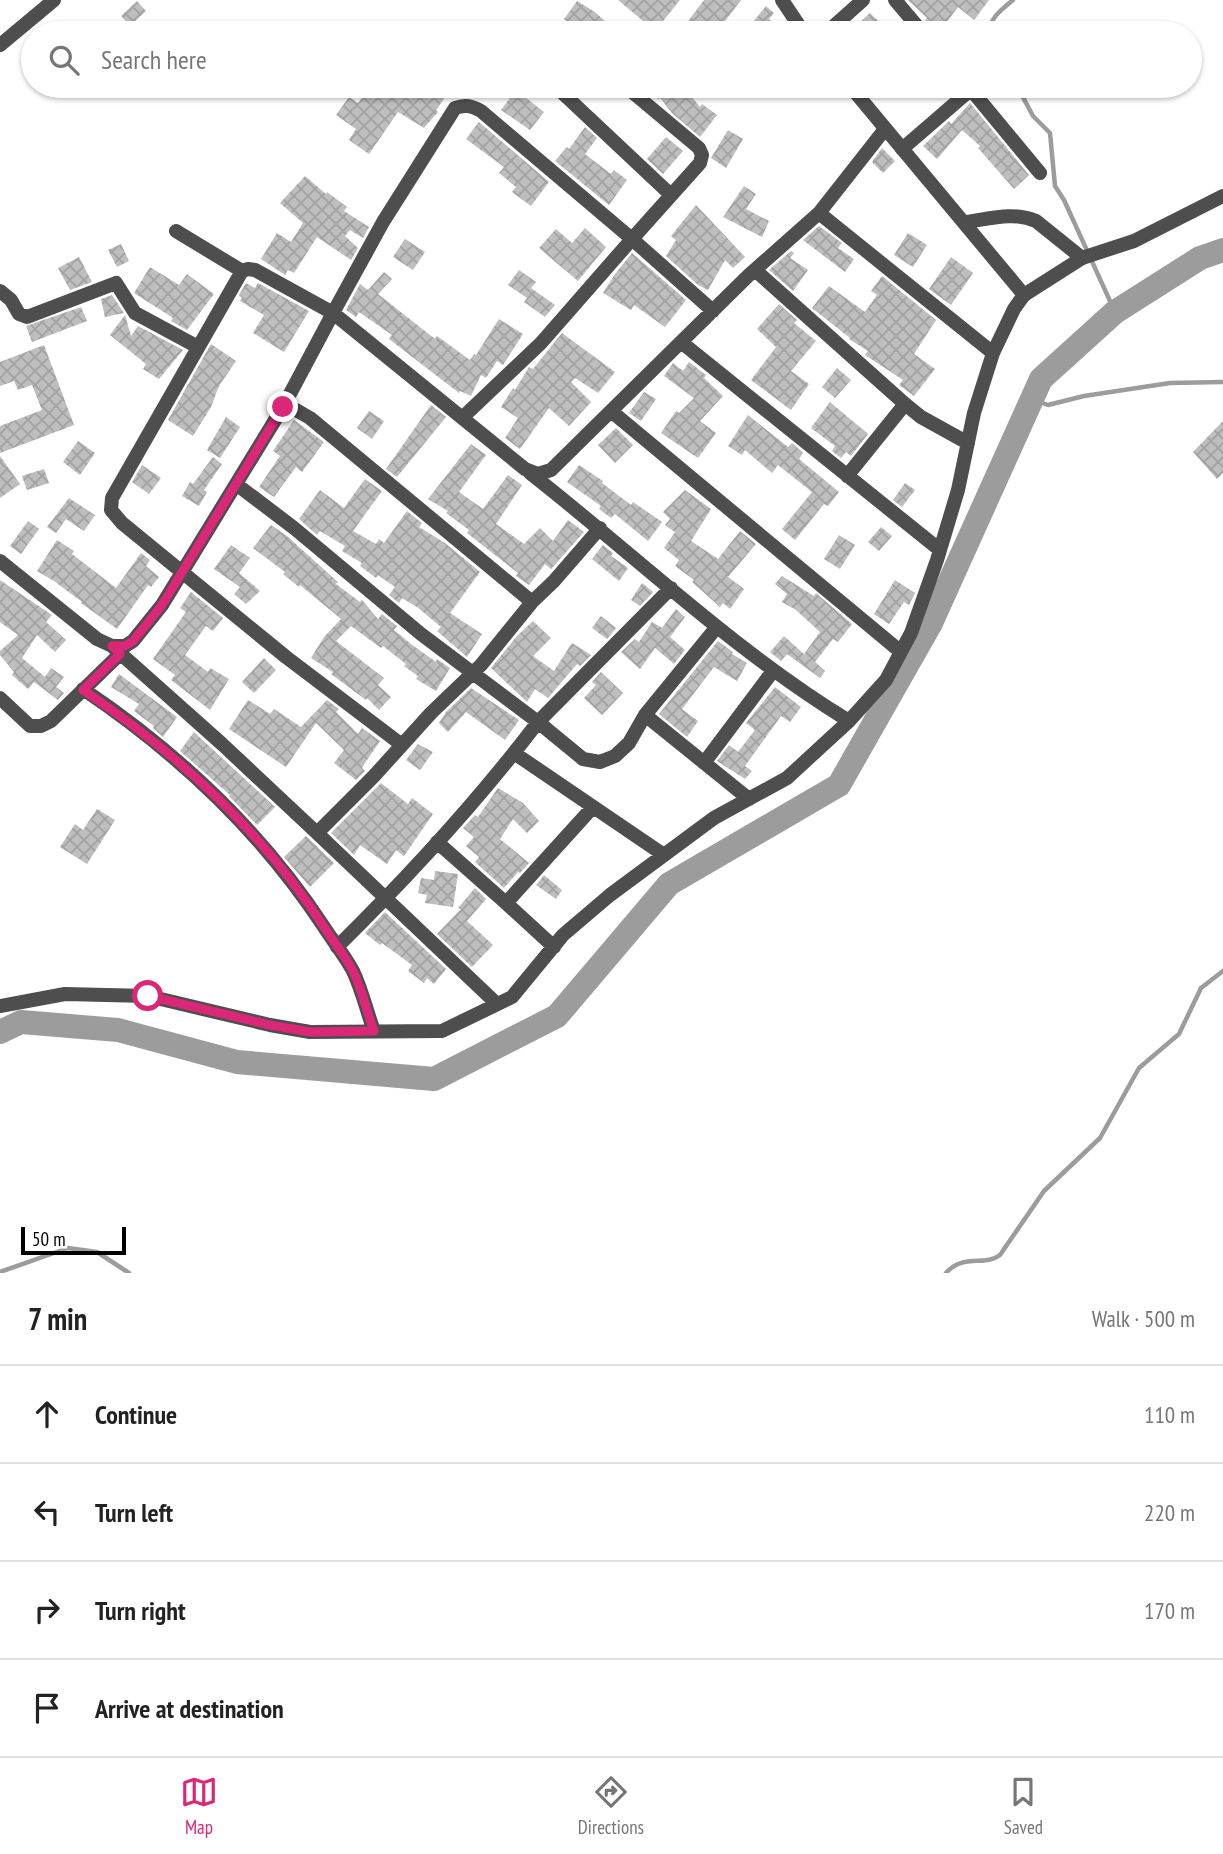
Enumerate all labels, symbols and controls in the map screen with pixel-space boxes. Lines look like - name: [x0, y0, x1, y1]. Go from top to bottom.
- search box: [21, 21, 1202, 98]
- icon: search: [45, 41, 83, 79]
- text: Search here: [101, 43, 207, 76]
- route end: [267, 391, 298, 422]
- route start: [132, 980, 163, 1011]
- scale bar: [21, 1224, 126, 1256]
- text: 50 m: [32, 1227, 66, 1251]
- text: 7 min: [28, 1299, 87, 1338]
- text: Walk · 500 m: [1092, 1304, 1195, 1333]
- icon: ahead: [28, 1395, 66, 1433]
- text: Continue: [95, 1398, 177, 1431]
- text: 110 m: [1144, 1400, 1195, 1429]
- icon: left: [28, 1493, 66, 1531]
- text: Turn left: [95, 1496, 173, 1529]
- text: 220 m: [1144, 1498, 1195, 1527]
- icon: right: [28, 1591, 66, 1629]
- text: Turn right: [95, 1594, 186, 1627]
- text: 170 m: [1144, 1596, 1195, 1625]
- icon: arrive: [28, 1689, 66, 1727]
- text: Arrive at destination: [95, 1692, 284, 1725]
- tab: Map: [180, 1773, 218, 1839]
- tab: Directions: [578, 1773, 644, 1839]
- tab: Saved: [1004, 1773, 1043, 1839]

